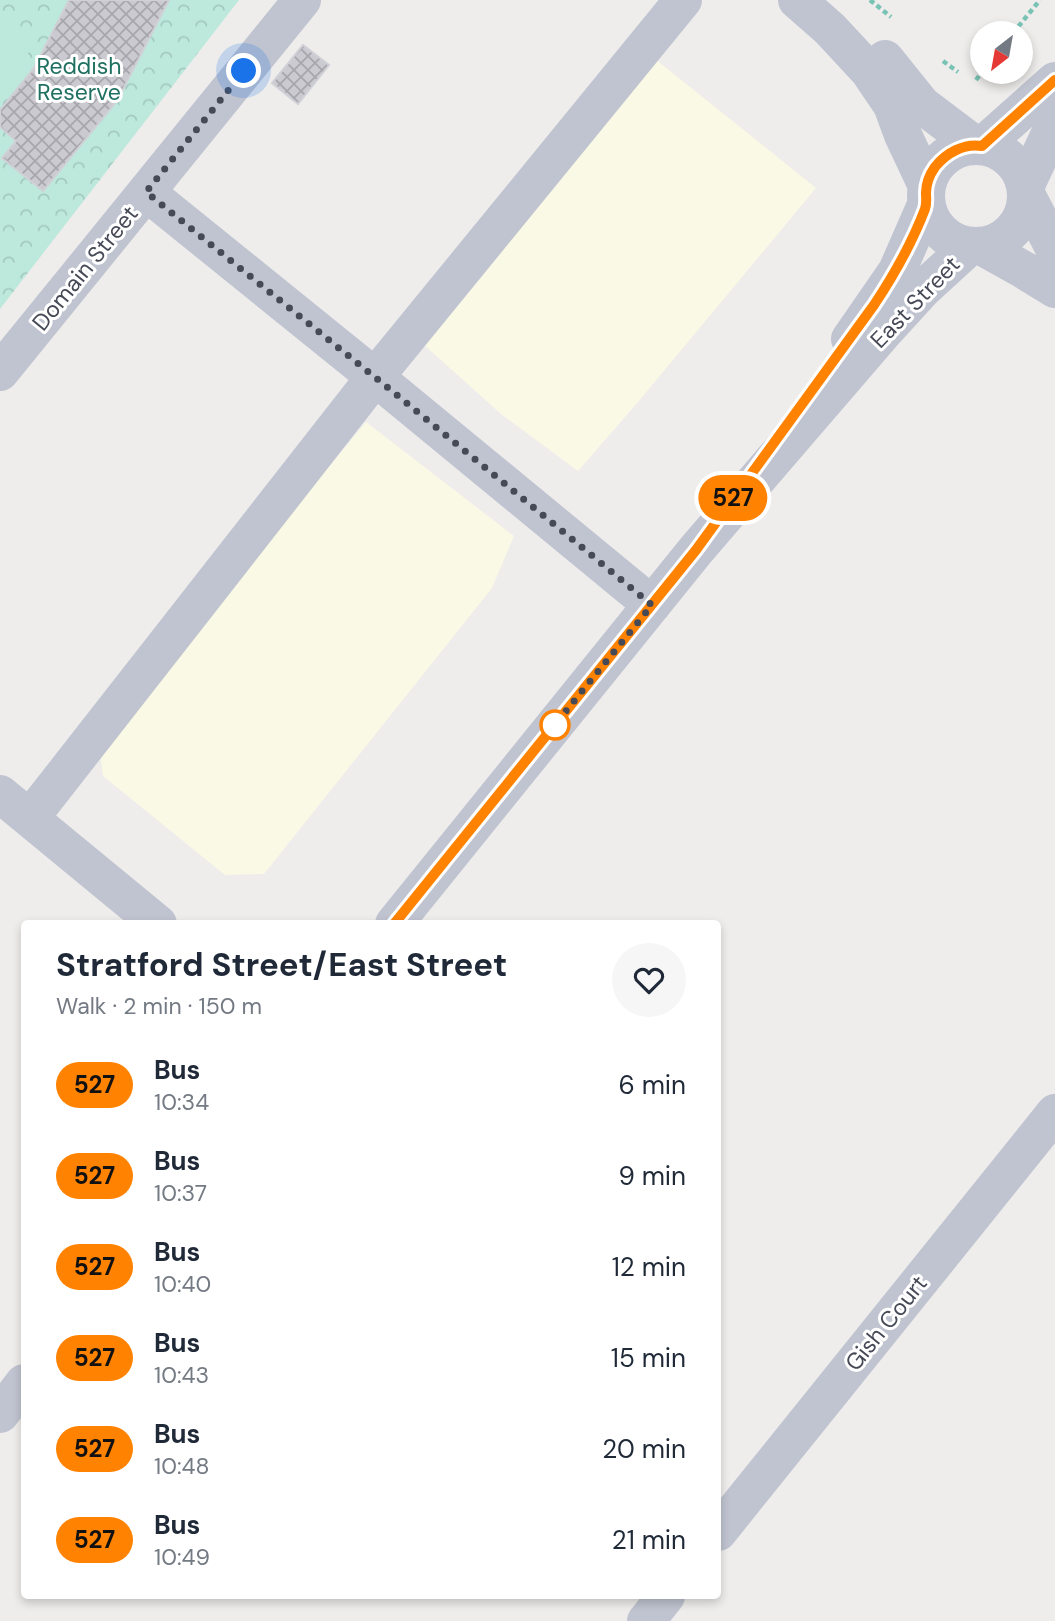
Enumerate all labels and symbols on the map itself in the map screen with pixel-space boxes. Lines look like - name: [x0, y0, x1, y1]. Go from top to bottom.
- north arrow: [970, 21, 1032, 84]
- park label: Reddish Reserve: [36, 51, 122, 107]
- your location: [226, 53, 261, 88]
- street label: Domain Street: [25, 199, 145, 337]
- street label: East Street: [864, 250, 966, 354]
- line badge: 527: [693, 475, 773, 521]
- unlabelled marker: [540, 710, 570, 740]
- street label: Gish Court: [838, 1269, 934, 1377]

